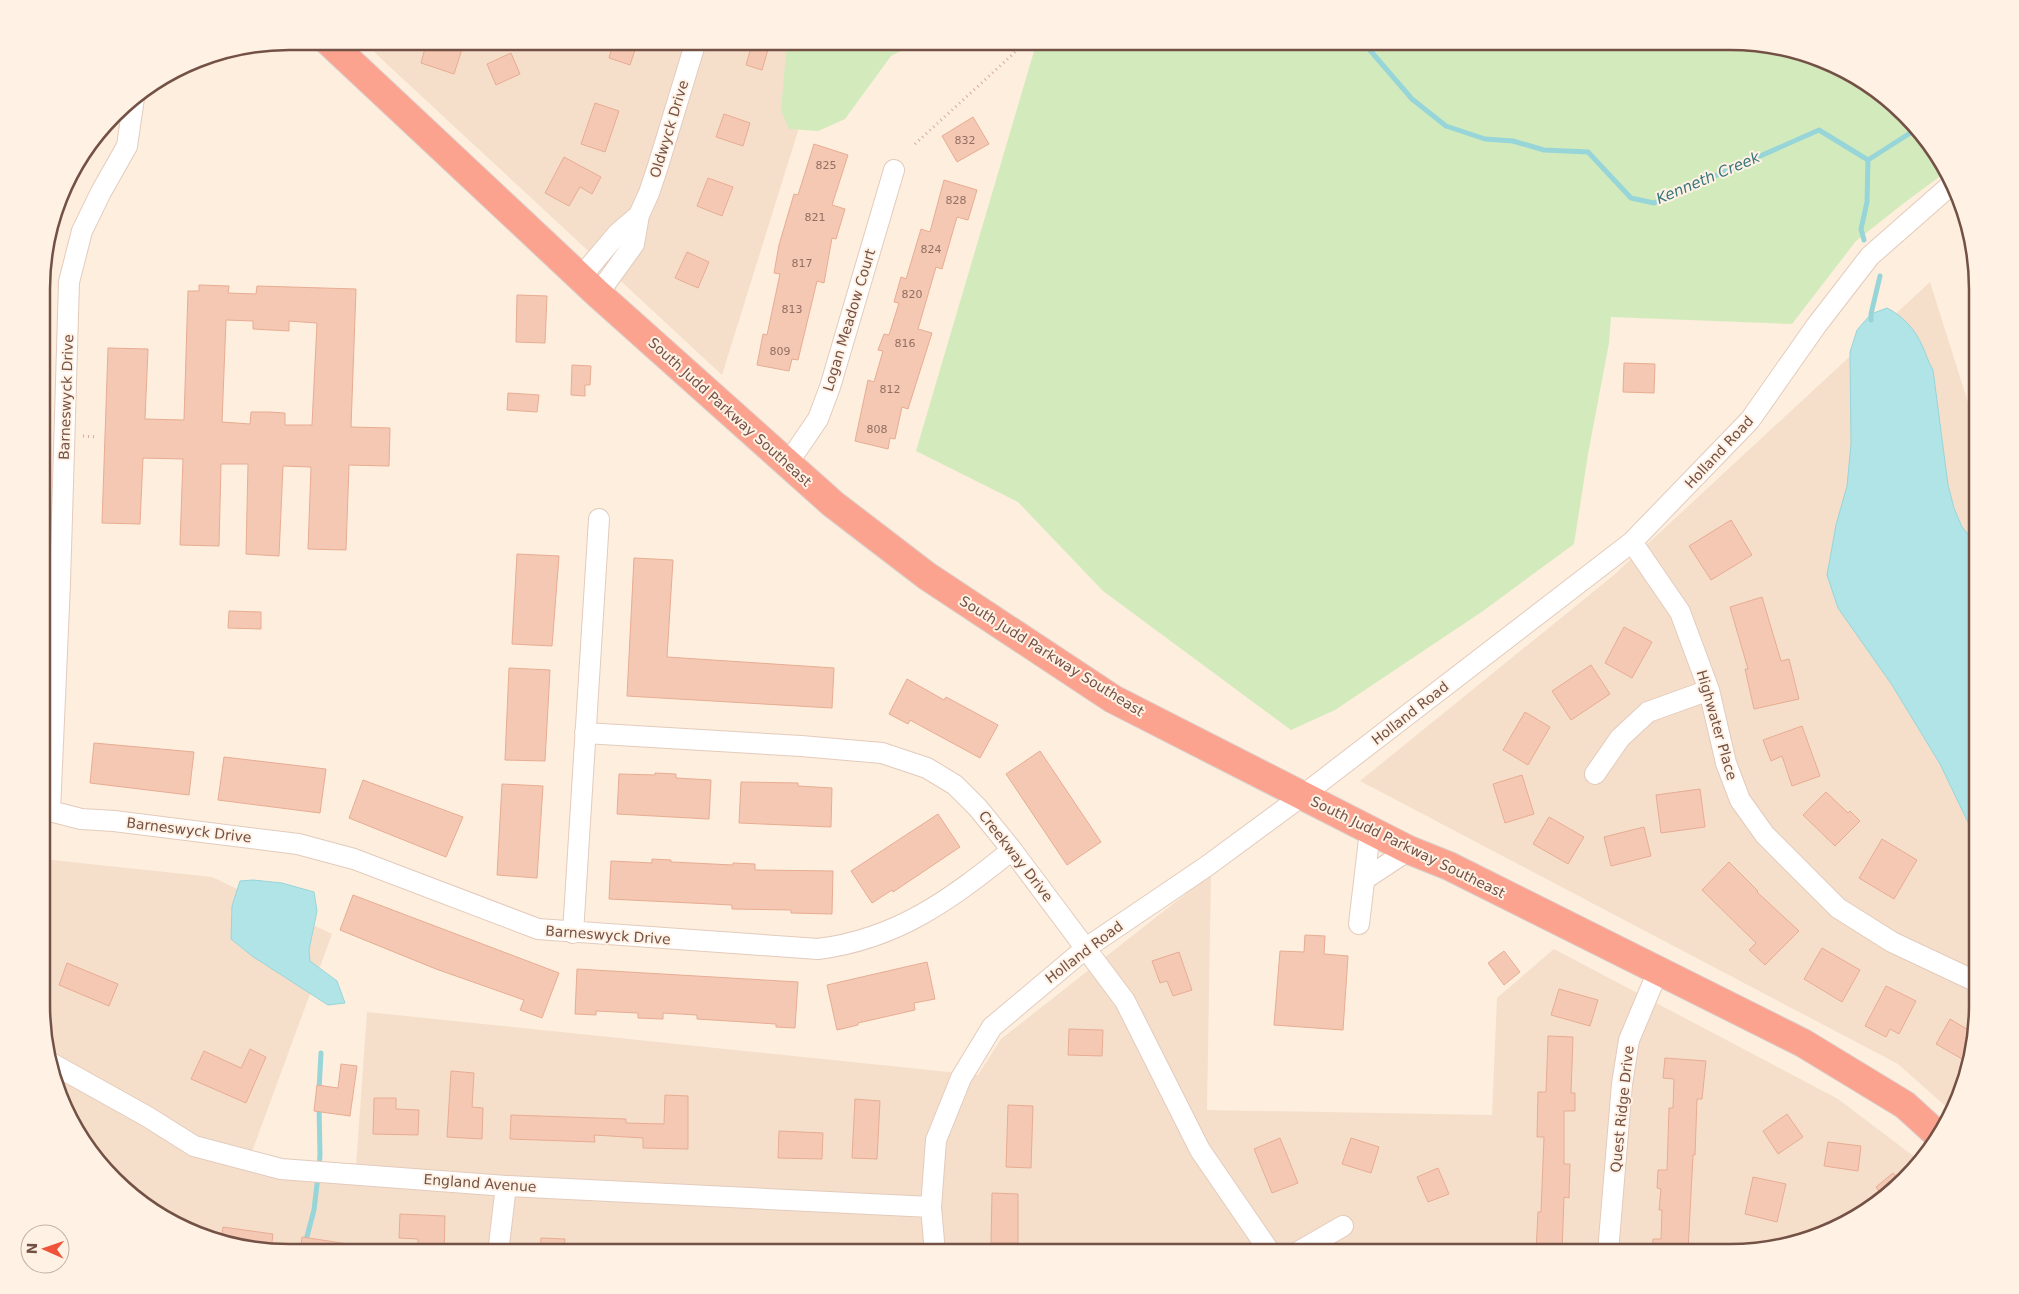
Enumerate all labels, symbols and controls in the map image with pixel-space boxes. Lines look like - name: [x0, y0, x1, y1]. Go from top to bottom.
- street label: Oldwyck Drive: [647, 78, 691, 180]
- house number: 832: [955, 134, 976, 147]
- water label: Kenneth Creek: [1654, 148, 1764, 208]
- house number: 825: [816, 159, 837, 172]
- house number: 828: [946, 194, 967, 207]
- house number: 821: [805, 211, 826, 224]
- house number: 824: [921, 243, 942, 256]
- street label: Logan Meadow Court: [820, 246, 878, 393]
- house number: 817: [792, 257, 813, 270]
- house number: 820: [902, 288, 923, 301]
- house number: 813: [782, 303, 803, 316]
- street label: Barneswyck Drive: [56, 334, 76, 460]
- street label: South Judd Parkway Southeast: [645, 334, 815, 490]
- house number: 816: [895, 337, 916, 350]
- house number: 809: [770, 345, 791, 358]
- house number: 812: [880, 383, 901, 396]
- street label: Holland Road: [1682, 413, 1756, 491]
- house number: 808: [867, 423, 888, 436]
- street label: South Judd Parkway Southeast: [957, 593, 1147, 720]
- street label: Highwater Place: [1694, 668, 1740, 782]
- street label: Holland Road: [1369, 678, 1451, 748]
- street label: South Judd Parkway Southeast: [1308, 793, 1508, 901]
- street label: Creekway Drive: [976, 807, 1056, 905]
- street label: Barneswyck Drive: [126, 814, 252, 846]
- street label: Holland Road: [1042, 918, 1126, 986]
- street label: Barneswyck Drive: [545, 923, 671, 947]
- street label: Quest Ridge Drive: [1607, 1045, 1637, 1173]
- street label: England Avenue: [423, 1171, 537, 1195]
- north arrow: [20, 1224, 70, 1274]
- text: N: [24, 1242, 40, 1255]

